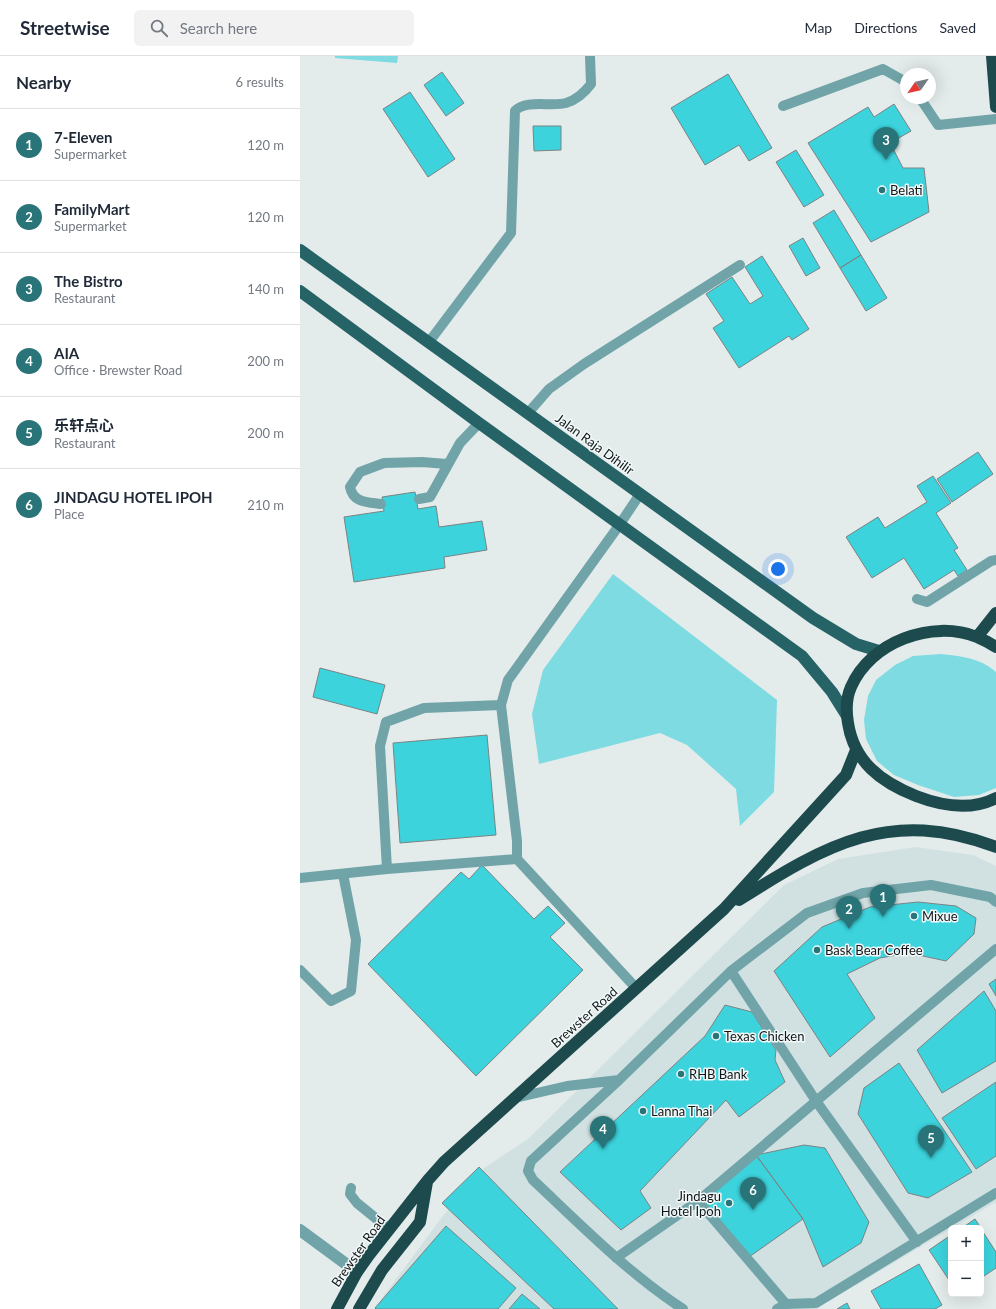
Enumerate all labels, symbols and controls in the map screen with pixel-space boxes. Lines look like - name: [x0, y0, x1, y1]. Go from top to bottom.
- search box: [134, 10, 414, 46]
- text: Streetwise: [20, 16, 110, 39]
- icon: search: [148, 17, 170, 39]
- text: Search here: [180, 19, 257, 37]
- text: Map: [805, 19, 832, 36]
- text: Directions: [854, 19, 917, 36]
- text: Saved: [939, 19, 976, 36]
- north arrow: [900, 68, 936, 104]
- text: Nearby: [16, 72, 71, 93]
- text: 6 results: [236, 74, 284, 90]
- pin: 3: [873, 127, 899, 160]
- text: 7-Eleven: [54, 128, 113, 146]
- text: 1: [25, 137, 33, 153]
- text: 120 m: [247, 137, 284, 153]
- text: Supermarket: [54, 146, 127, 162]
- place label: Belati: [890, 182, 923, 198]
- marker: Belati: [877, 185, 887, 195]
- text: FamilyMart: [54, 200, 130, 218]
- text: 2: [25, 209, 33, 225]
- text: 120 m: [247, 209, 284, 225]
- text: Supermarket: [54, 218, 127, 234]
- text: The Bistro: [54, 272, 123, 290]
- text: 3: [25, 281, 33, 297]
- text: 140 m: [247, 281, 284, 297]
- text: Restaurant: [54, 290, 116, 306]
- text: AIA: [54, 344, 79, 362]
- text: 4: [25, 353, 33, 369]
- text: 200 m: [247, 353, 284, 369]
- text: Office · Brewster Road: [54, 362, 182, 378]
- street label: Jalan Raja Dihilir: [553, 410, 638, 478]
- text: 乐轩点心: [54, 416, 114, 434]
- text: 5: [25, 425, 33, 441]
- text: 200 m: [247, 425, 284, 441]
- text: Restaurant: [54, 435, 116, 451]
- text: JINDAGU HOTEL IPOH: [54, 488, 213, 506]
- text: 6: [25, 497, 33, 513]
- text: 210 m: [247, 497, 284, 513]
- text: Place: [54, 506, 84, 522]
- your location: [768, 559, 788, 579]
- pin: 1: [870, 884, 896, 917]
- pin: 2: [836, 896, 862, 929]
- place label: Mixue: [922, 908, 958, 924]
- marker: Mixue: [909, 911, 919, 921]
- place label: Bask Bear Coffee: [825, 942, 923, 958]
- marker: Bask Bear Coffee: [812, 945, 822, 955]
- street label: Brewster Road: [548, 983, 620, 1051]
- place label: Texas Chicken: [724, 1028, 804, 1044]
- marker: Texas Chicken: [711, 1031, 721, 1041]
- place label: RHB Bank: [689, 1066, 748, 1082]
- marker: RHB Bank: [676, 1069, 686, 1079]
- place label: Lanna Thai: [651, 1103, 712, 1119]
- marker: Lanna Thai: [638, 1106, 648, 1116]
- pin: 4: [590, 1116, 616, 1149]
- pin: 5: [918, 1125, 944, 1158]
- pin: 6: [740, 1177, 766, 1210]
- place label: Jindagu Hotel Ipoh: [661, 1188, 721, 1219]
- marker: Jindagu Hotel Ipoh: [724, 1198, 734, 1208]
- street label: Brewster Road: [328, 1212, 388, 1290]
- map controls: [948, 1225, 984, 1297]
- button: +: [948, 1225, 984, 1261]
- button: −: [948, 1261, 984, 1297]

